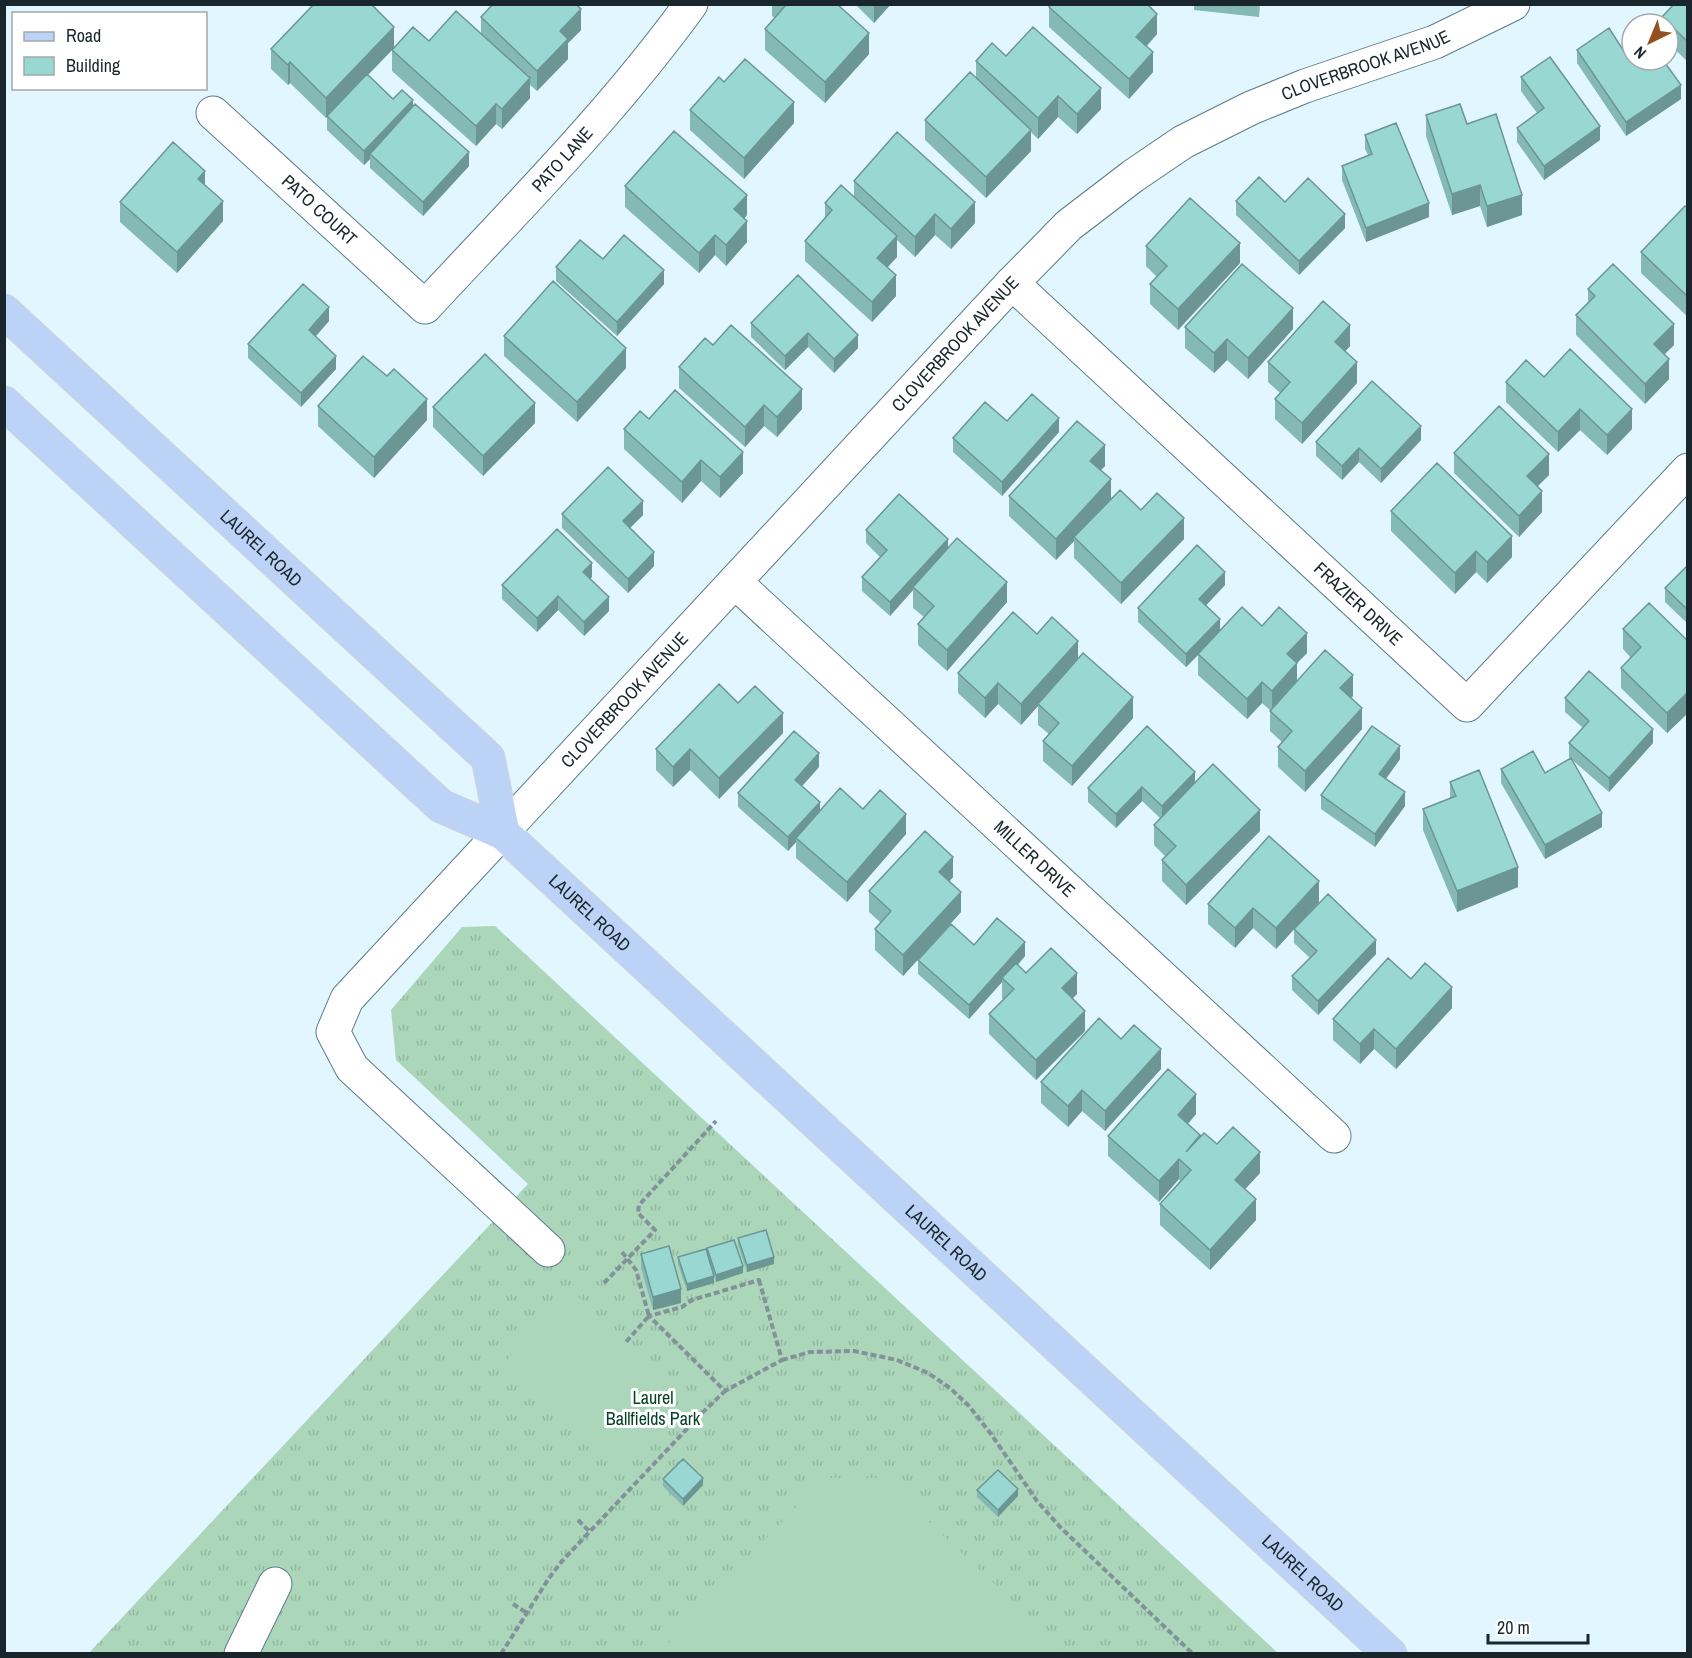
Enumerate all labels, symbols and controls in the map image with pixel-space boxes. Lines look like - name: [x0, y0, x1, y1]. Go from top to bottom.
- legend: [12, 12, 207, 90]
- north arrow: [1620, 12, 1680, 72]
- text: Road: [66, 23, 101, 48]
- street label: CLOVERBROOK AVENUE: [1277, 24, 1454, 106]
- text: N: [1629, 42, 1651, 64]
- text: Building: [66, 53, 121, 78]
- street label: PATO LANE: [526, 121, 598, 197]
- street label: PATO COURT: [276, 169, 363, 251]
- street label: CLOVERBROOK AVENUE: [886, 270, 1024, 417]
- street label: LAUREL ROAD: [215, 504, 308, 592]
- street label: FRAZIER DRIVE: [1309, 556, 1408, 651]
- street label: CLOVERBROOK AVENUE: [555, 626, 694, 773]
- street label: MILLER DRIVE: [989, 815, 1081, 903]
- street label: LAUREL ROAD: [543, 868, 636, 957]
- street label: LAUREL ROAD: [900, 1198, 993, 1287]
- park label: Laurel Ballfields Park: [606, 1385, 701, 1431]
- street label: LAUREL ROAD: [1257, 1529, 1350, 1617]
- scale bar: [1488, 1607, 1588, 1645]
- text: 20 m: [1497, 1615, 1530, 1640]

